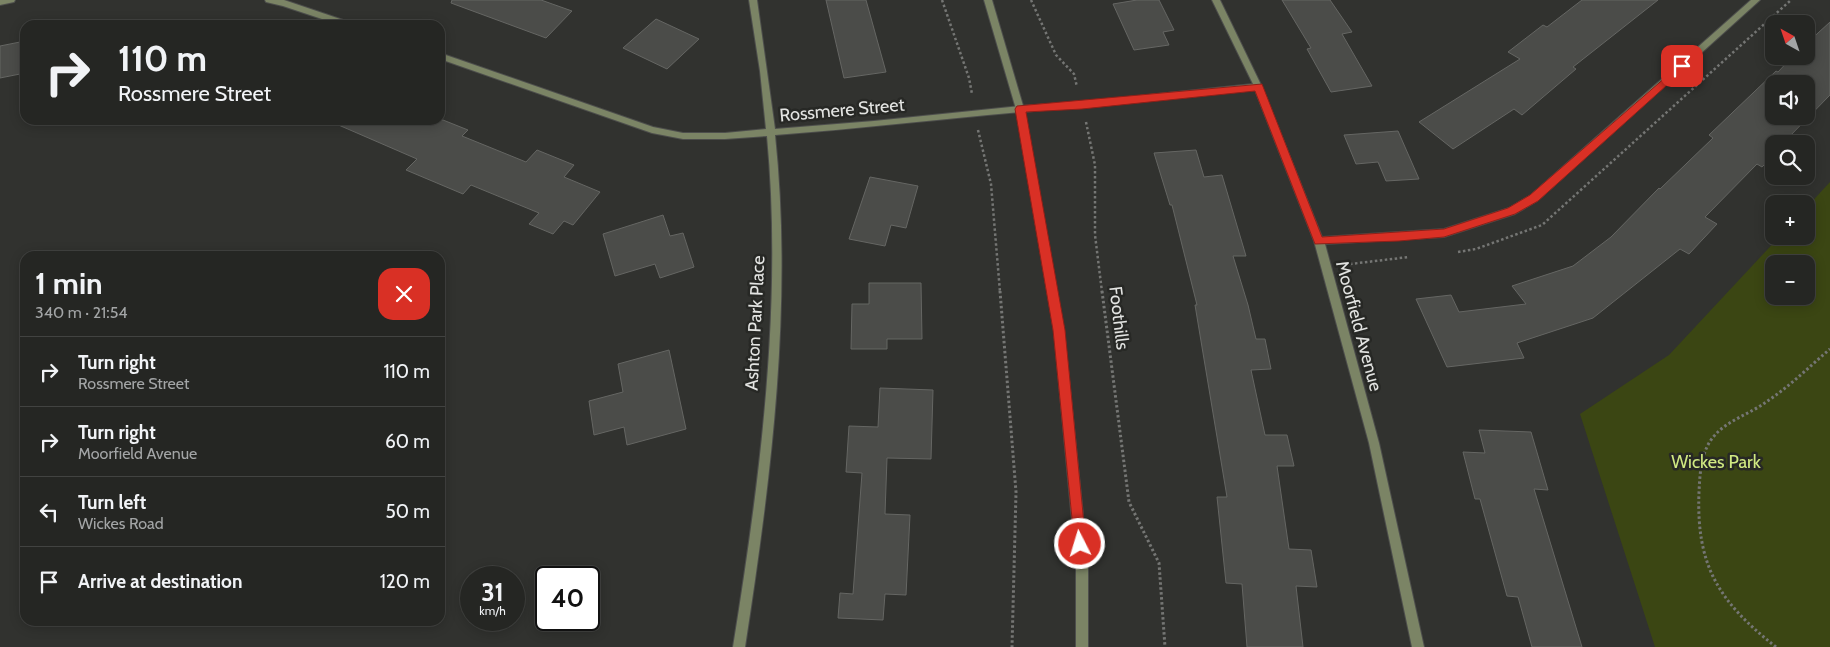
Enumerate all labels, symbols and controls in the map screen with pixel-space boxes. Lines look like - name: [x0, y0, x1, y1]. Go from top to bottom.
- north arrow: [1765, 15, 1815, 65]
- map controls: [1765, 15, 1815, 305]
- text: 110 m: [118, 37, 207, 80]
- icon: right: [35, 40, 100, 105]
- pin: [1661, 45, 1703, 87]
- icon: arrive: [1668, 52, 1696, 80]
- button: sound: [1765, 75, 1815, 125]
- text: Rossmere Street: [118, 80, 271, 107]
- street label: Rossmere Street: [779, 94, 905, 126]
- button: search: [1765, 135, 1815, 185]
- button: +: [1765, 195, 1815, 245]
- street label: Ashton Park Place: [740, 255, 770, 391]
- button: −: [1765, 255, 1815, 305]
- street label: Moorfield Avenue: [1331, 258, 1387, 394]
- text: 1 min: [35, 265, 103, 302]
- button: close: [378, 268, 430, 320]
- street label: Foothills: [1104, 285, 1134, 351]
- text: 340 m · 21:54: [35, 303, 128, 322]
- text: Turn right: [78, 351, 156, 374]
- icon: right: [35, 358, 63, 386]
- text: 110 m: [383, 360, 430, 383]
- text: Rossmere Street: [78, 374, 189, 393]
- text: Turn right: [78, 421, 156, 444]
- icon: right: [35, 428, 63, 456]
- text: 60 m: [385, 430, 430, 453]
- text: Moorfield Avenue: [78, 444, 197, 463]
- park label: Wickes Park: [1671, 451, 1762, 473]
- text: Turn left: [78, 491, 146, 514]
- icon: left: [35, 498, 63, 526]
- text: 50 m: [386, 500, 430, 523]
- text: Wickes Road: [78, 514, 164, 533]
- position arrow: [1053, 517, 1105, 569]
- speed limit sign: 40: [535, 566, 600, 631]
- icon: arrive: [35, 568, 63, 596]
- text: Arrive at destination: [78, 570, 242, 593]
- text: 120 m: [380, 570, 430, 593]
- text: 31: [481, 577, 504, 607]
- text: km/h: [479, 603, 506, 618]

